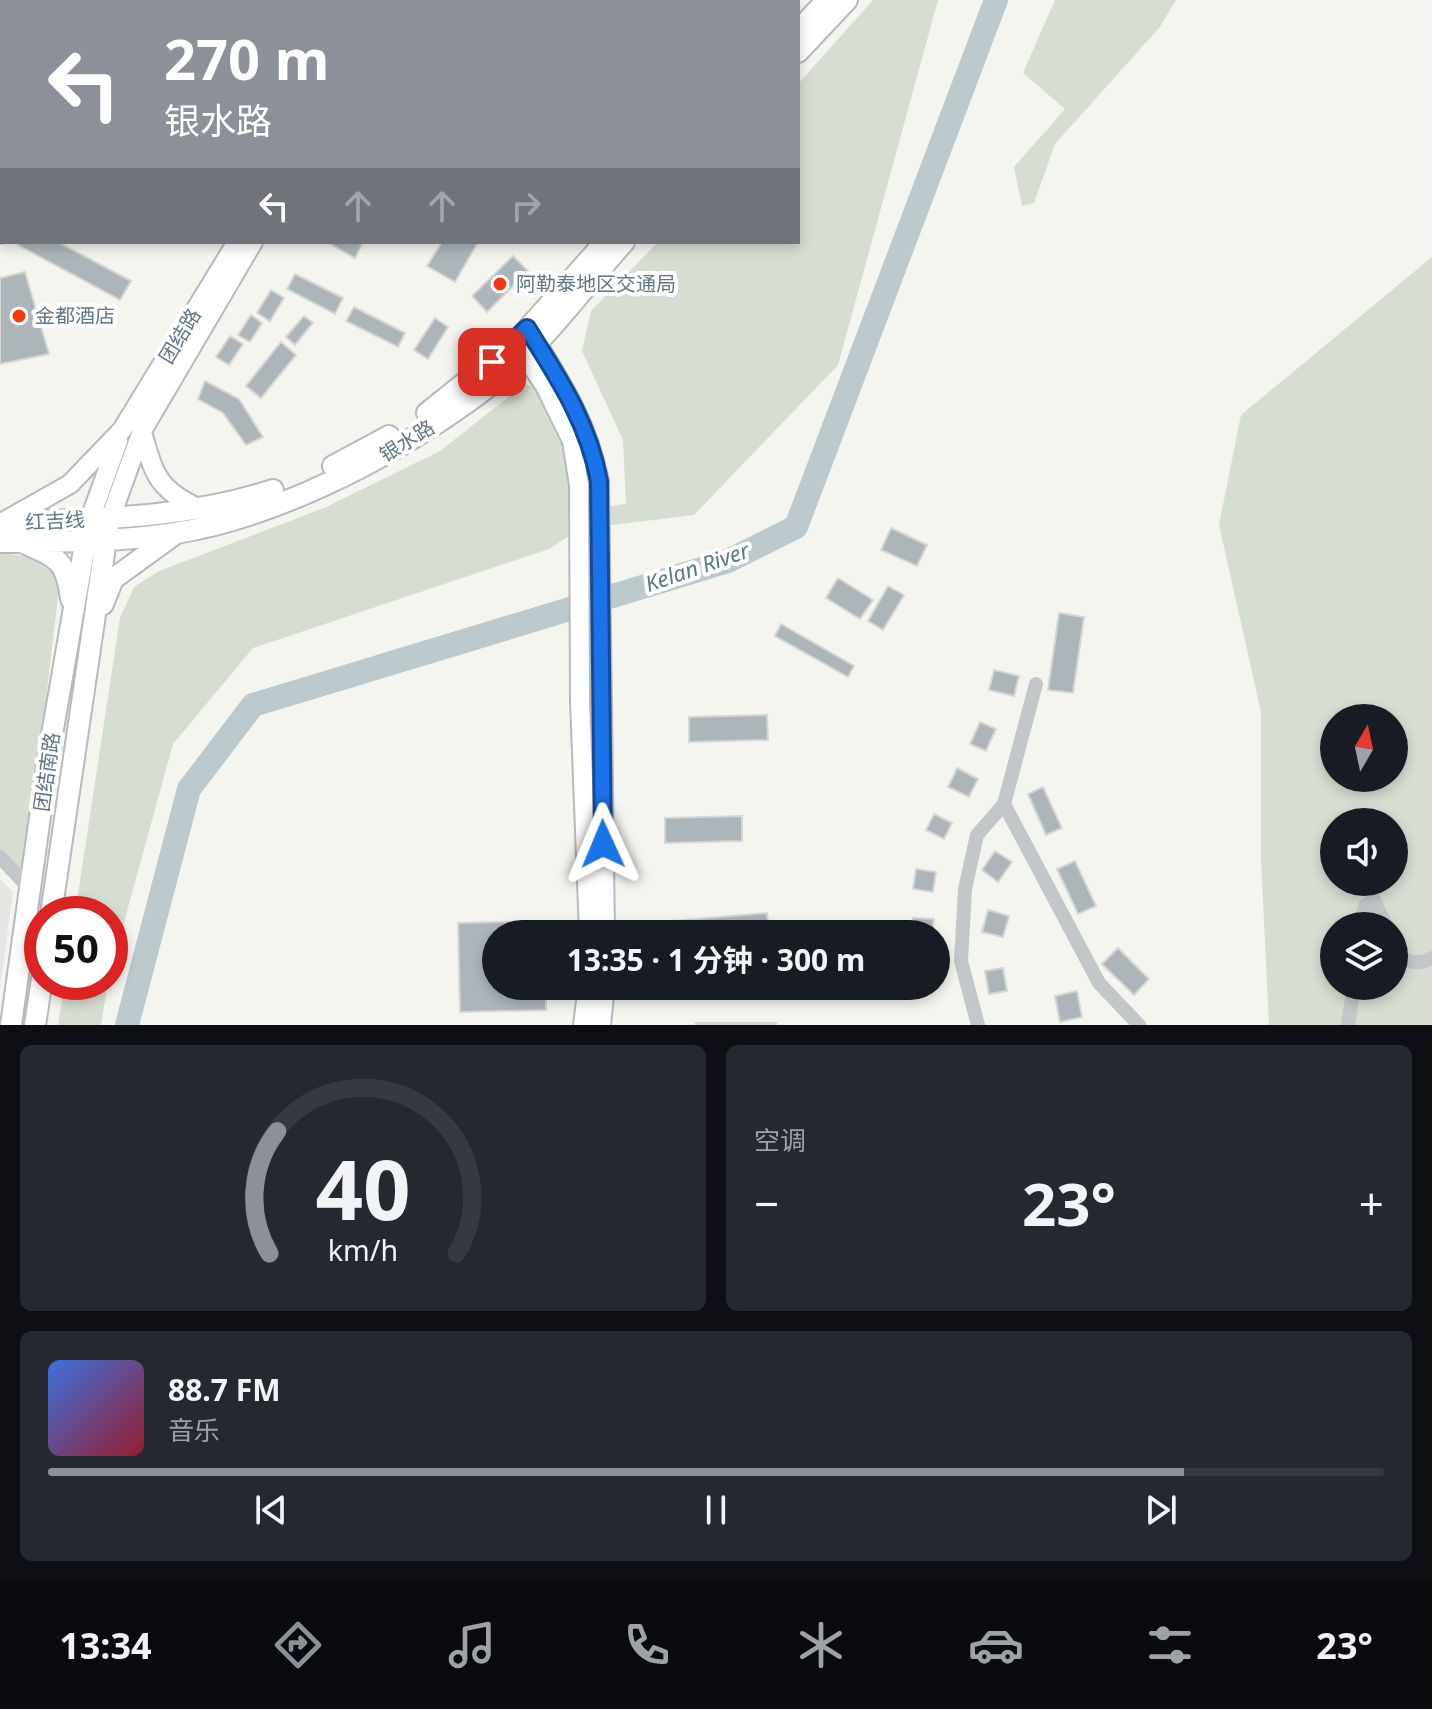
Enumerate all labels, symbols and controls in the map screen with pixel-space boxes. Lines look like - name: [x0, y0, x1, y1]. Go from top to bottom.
- text: 270 m: [164, 20, 329, 96]
- icon: left: [32, 32, 136, 136]
- text: 银水路: [164, 96, 272, 145]
- icon: left: [252, 184, 296, 228]
- icon: ahead: [336, 184, 380, 228]
- icon: ahead: [420, 184, 464, 228]
- icon: right: [504, 184, 548, 228]
- place label: 阿勒泰地区交通局: [516, 270, 676, 297]
- marker: 阿勒泰地区交通局: [491, 275, 509, 293]
- place label: 金都酒店: [35, 302, 115, 329]
- street label: 团结路: [153, 303, 207, 368]
- marker: 金都酒店: [10, 307, 28, 325]
- pin: [458, 328, 526, 396]
- icon: arrive: [470, 340, 514, 384]
- street label: 银水路: [374, 413, 439, 468]
- street label: 红吉线: [24, 505, 86, 536]
- water label: Kelan River: [641, 534, 754, 598]
- north arrow: [1320, 704, 1408, 792]
- map controls: [1320, 704, 1408, 1000]
- street label: 团结南路: [28, 730, 65, 813]
- position arrow: [561, 802, 645, 886]
- button: sound: [1320, 808, 1408, 896]
- speed limit sign: 50: [24, 896, 128, 1000]
- button: layers: [1320, 912, 1408, 1000]
- text: 13:35 · 1 分钟 · 300 m: [567, 939, 865, 980]
- text: 空调: [754, 1122, 806, 1158]
- text: 40: [315, 1131, 411, 1244]
- text: 23°: [1022, 1162, 1116, 1244]
- text: −: [754, 1173, 779, 1233]
- text: +: [1359, 1173, 1384, 1233]
- text: km/h: [328, 1230, 398, 1269]
- text: 88.7 FM: [168, 1369, 280, 1410]
- text: 音乐: [168, 1412, 220, 1448]
- icon: previous: [249, 1488, 293, 1532]
- icon: pause: [694, 1488, 738, 1532]
- icon: next: [1139, 1488, 1183, 1532]
- icon: directions: [270, 1617, 326, 1673]
- icon: music: [444, 1617, 500, 1673]
- icon: phone: [619, 1617, 675, 1673]
- icon: climate: [793, 1617, 849, 1673]
- icon: car: [968, 1617, 1024, 1673]
- icon: filters: [1142, 1617, 1198, 1673]
- text: 13:34: [59, 1621, 152, 1670]
- text: 23°: [1316, 1621, 1373, 1670]

